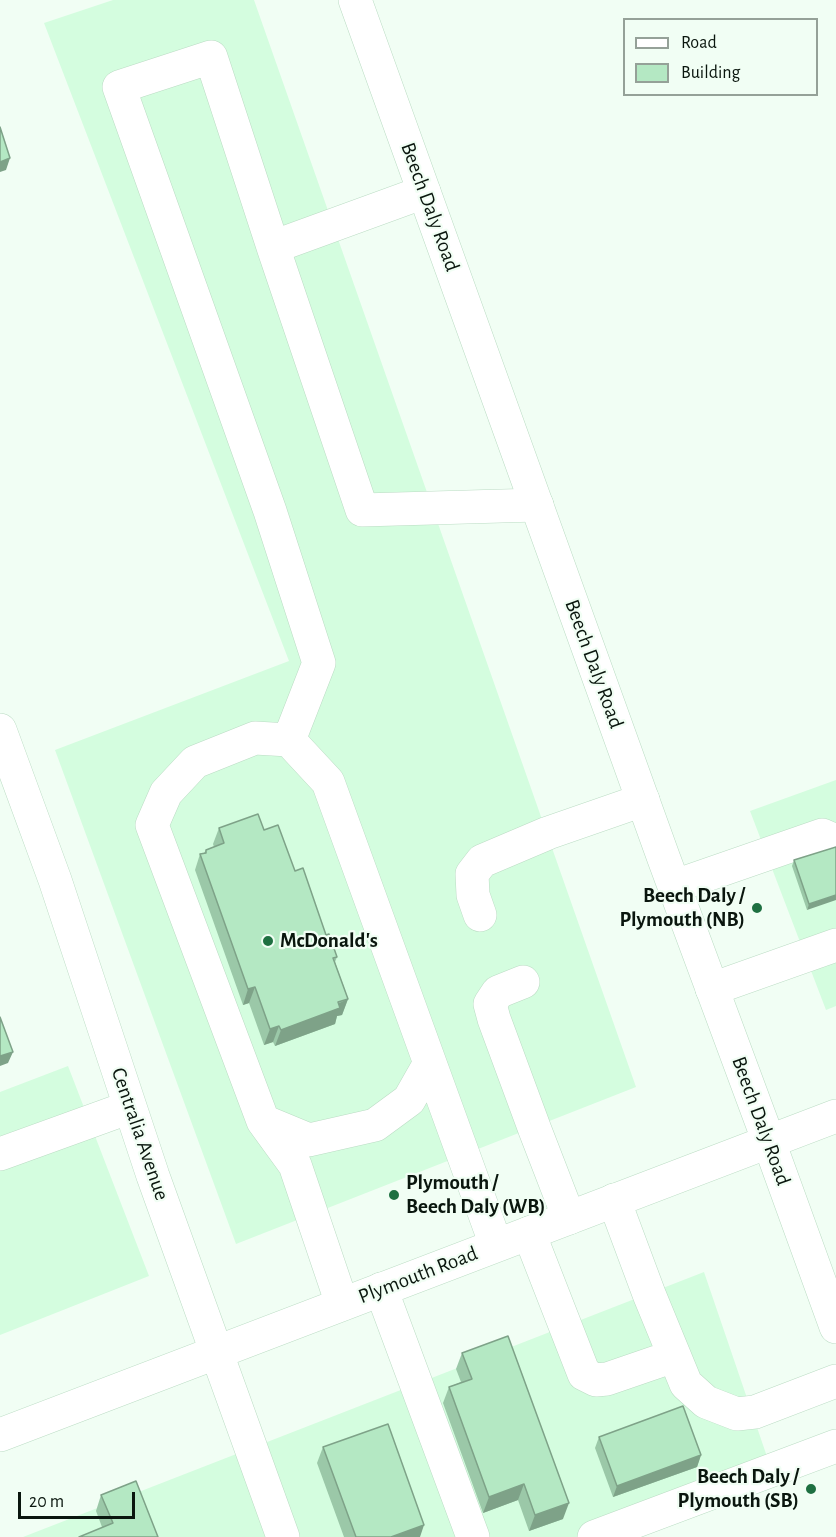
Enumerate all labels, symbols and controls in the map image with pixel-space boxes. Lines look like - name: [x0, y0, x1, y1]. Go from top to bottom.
- legend: [623, 18, 818, 96]
- text: Road: [681, 34, 717, 52]
- text: Building: [681, 64, 740, 82]
- street label: Beech Daly Road: [395, 139, 465, 275]
- street label: Beech Daly Road: [559, 596, 629, 732]
- place label: Beech Daly / Plymouth (NB): [619, 883, 745, 933]
- marker: Beech Daly / Plymouth (NB): [750, 901, 764, 915]
- place label: McDonald's: [280, 928, 378, 954]
- marker: McDonald's: [261, 934, 275, 948]
- street label: Beech Daly Road: [726, 1053, 796, 1189]
- street label: Centralia Avenue: [106, 1064, 174, 1204]
- place label: Plymouth / Beech Daly (WB): [406, 1170, 546, 1220]
- marker: Plymouth / Beech Daly (WB): [387, 1188, 401, 1202]
- street label: Plymouth Road: [355, 1241, 481, 1309]
- place label: Beech Daly / Plymouth (SB): [678, 1464, 799, 1514]
- scale bar: [21, 1480, 138, 1518]
- marker: Beech Daly / Plymouth (SB): [804, 1482, 818, 1496]
- text: 20 m: [29, 1493, 64, 1511]

